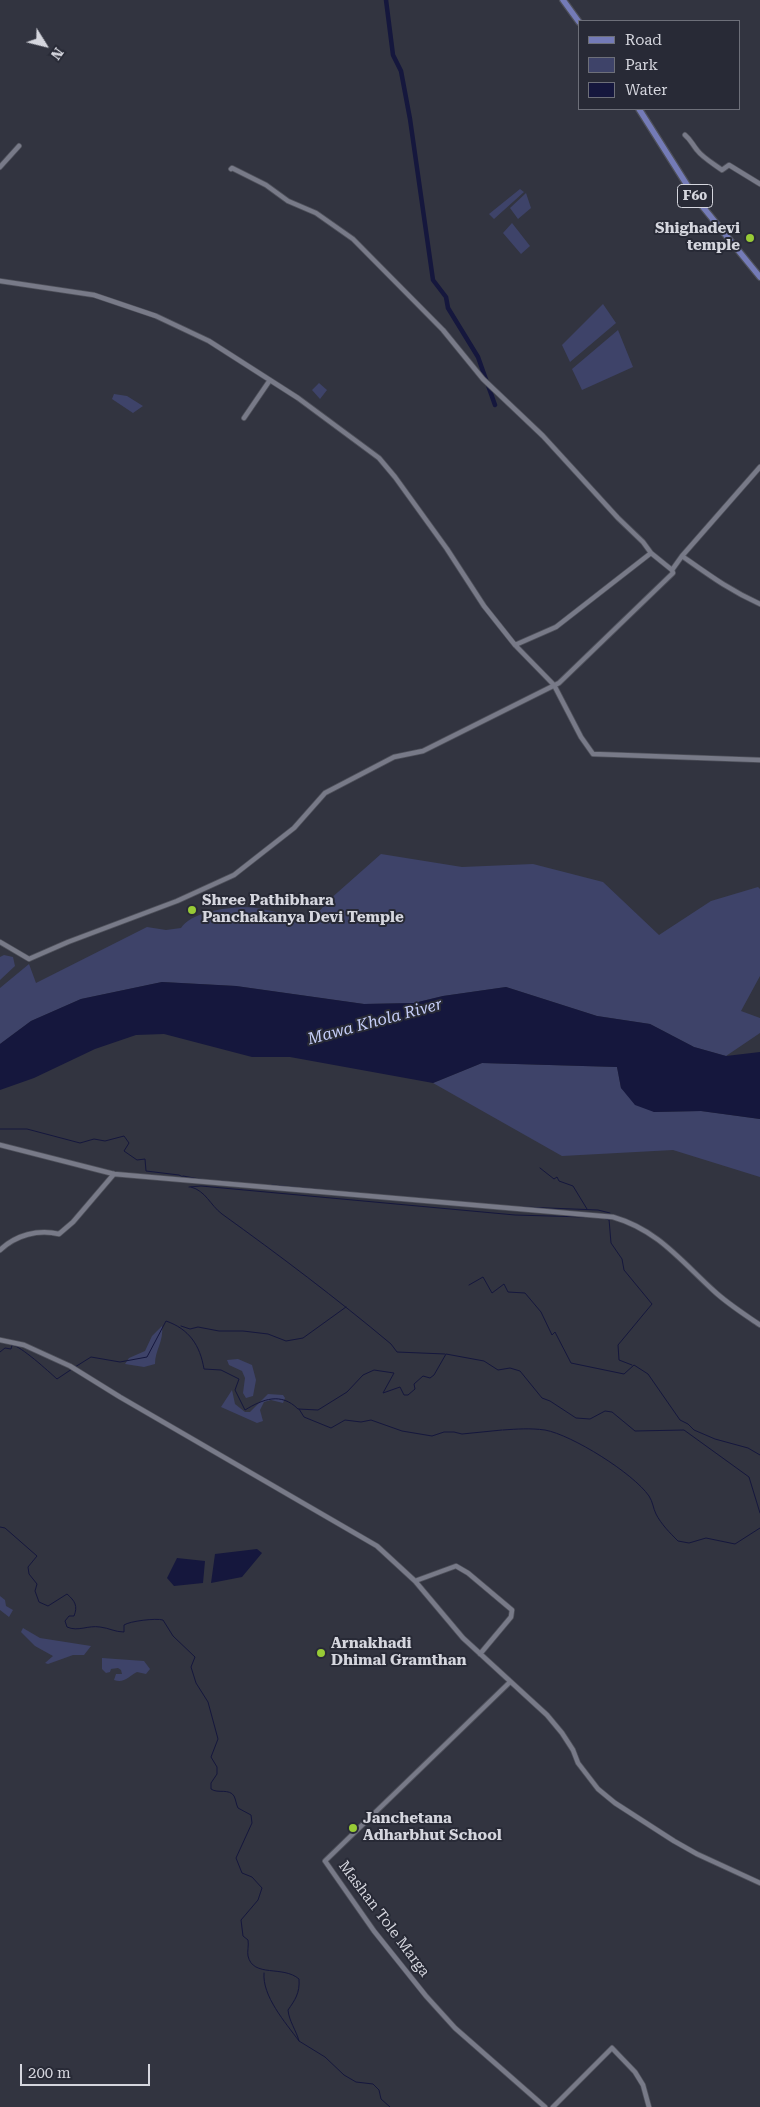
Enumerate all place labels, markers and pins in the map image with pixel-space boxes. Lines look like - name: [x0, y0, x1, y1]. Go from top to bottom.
- place label: Shighadevi temple: [655, 220, 740, 255]
- marker: Shighadevi temple: [744, 232, 756, 244]
- place label: Shree Pathibhara Panchakanya Devi Temple: [202, 892, 404, 927]
- marker: Shree Pathibhara Panchakanya Devi Temple: [186, 904, 198, 916]
- place label: Arnakhadi Dhimal Gramthan: [331, 1635, 467, 1670]
- marker: Arnakhadi Dhimal Gramthan: [315, 1647, 327, 1659]
- place label: Janchetana Adharbhut School: [363, 1810, 502, 1845]
- marker: Janchetana Adharbhut School: [347, 1822, 359, 1834]

